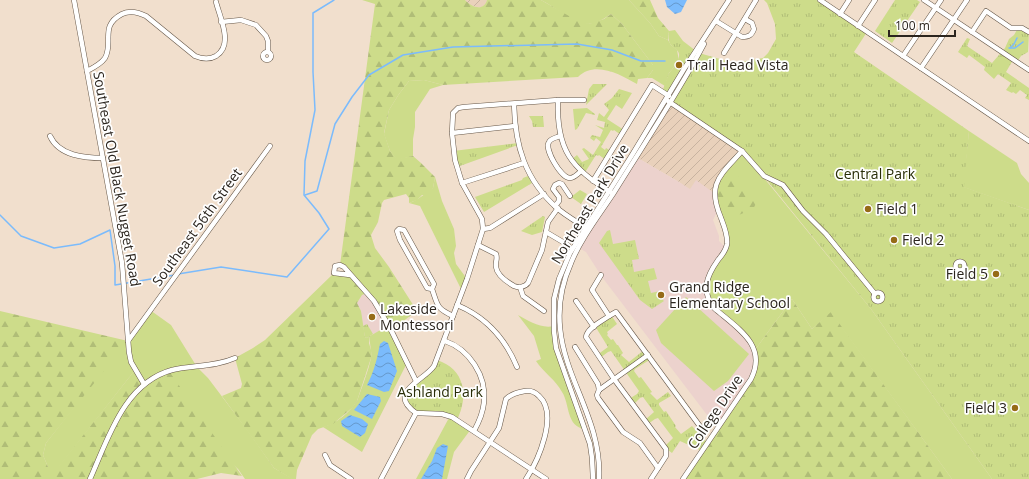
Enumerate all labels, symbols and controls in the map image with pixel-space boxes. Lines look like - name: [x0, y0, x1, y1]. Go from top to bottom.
- scale bar: [889, 12, 955, 38]
- text: 100 m: [895, 17, 930, 34]
- place label: Trail Head Vista: [687, 55, 788, 74]
- marker: Trail Head Vista: [674, 60, 684, 70]
- street label: Southeast Old Black Nugget Road: [89, 70, 146, 288]
- street label: Northeast Park Drive: [546, 140, 633, 267]
- street label: Southeast 56th Street: [147, 164, 246, 290]
- park label: Central Park: [835, 164, 916, 183]
- place label: Field 1: [876, 199, 918, 218]
- marker: Field 1: [863, 204, 873, 214]
- place label: Field 2: [902, 230, 944, 249]
- marker: Field 2: [889, 235, 899, 245]
- place label: Field 5: [946, 264, 988, 283]
- marker: Field 5: [991, 269, 1001, 279]
- place label: Grand Ridge Elementary School: [669, 277, 790, 312]
- marker: Grand Ridge Elementary School: [656, 290, 666, 300]
- place label: Lakeside Montessori: [380, 299, 453, 334]
- marker: Lakeside Montessori: [367, 312, 377, 322]
- street label: College Drive: [683, 371, 746, 452]
- park label: Ashland Park: [397, 382, 483, 401]
- place label: Field 3: [965, 398, 1007, 417]
- marker: Field 3: [1010, 403, 1020, 413]

